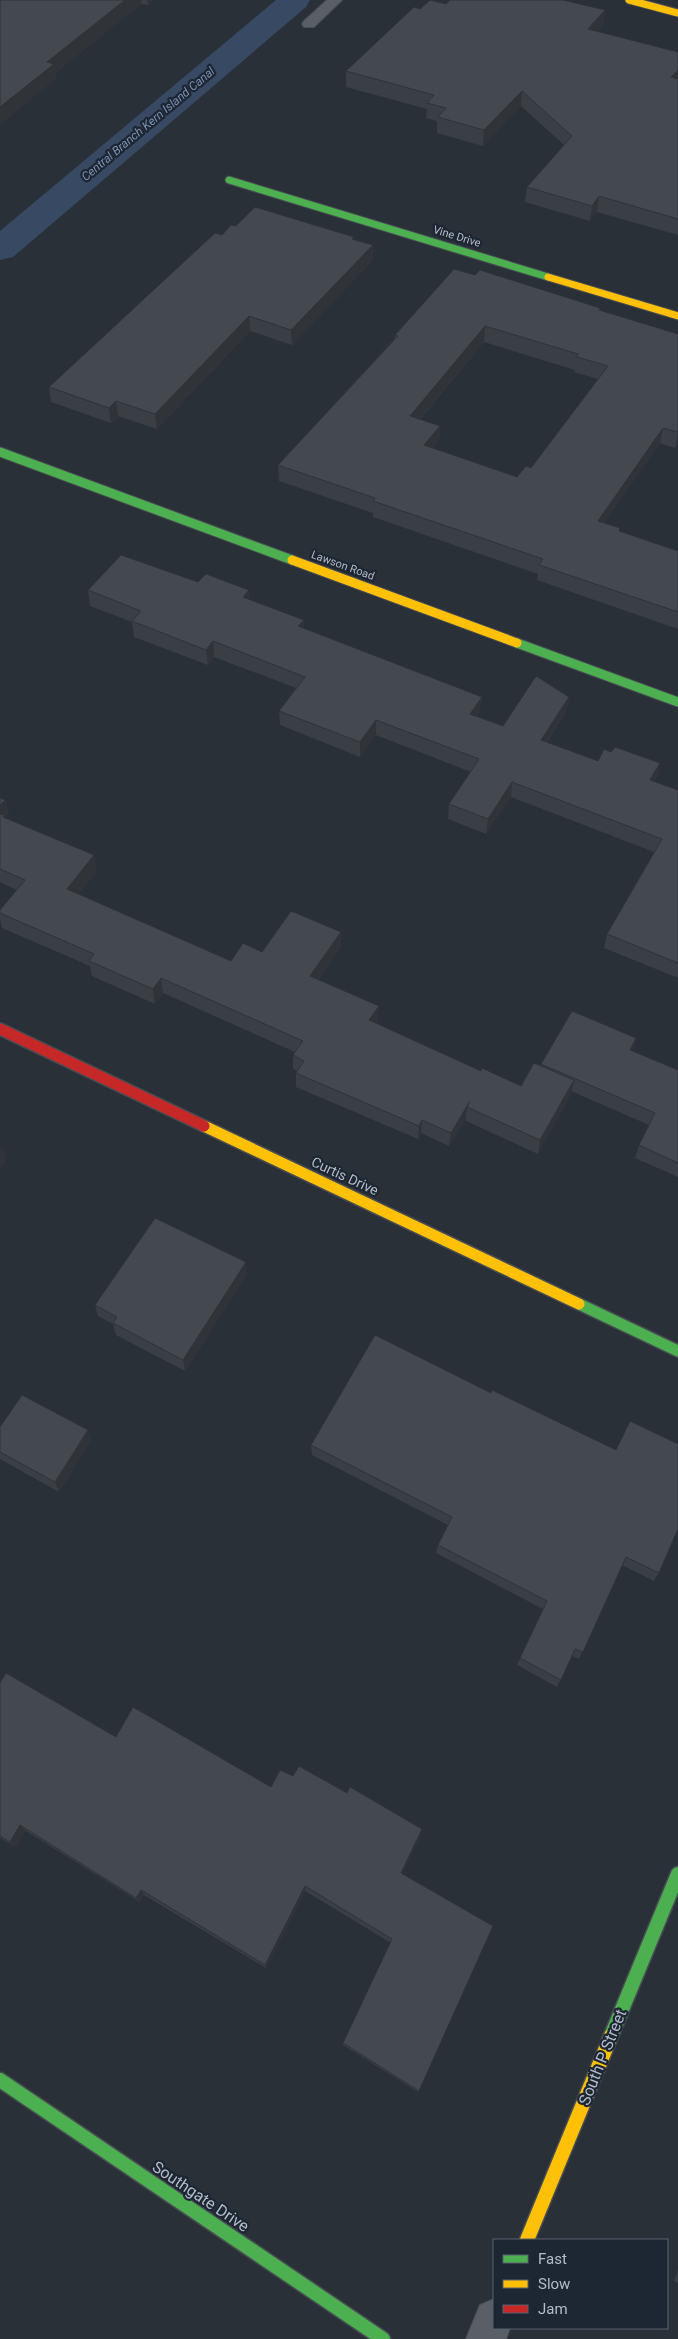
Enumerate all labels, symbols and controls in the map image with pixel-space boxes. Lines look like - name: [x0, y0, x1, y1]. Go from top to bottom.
- water label: Central Branch Kern Island Canal: [79, 64, 218, 184]
- street label: Vine Drive: [432, 223, 482, 250]
- street label: Lawson Road: [310, 548, 376, 583]
- street label: Curtis Drive: [309, 1154, 381, 1198]
- street label: South P Street: [575, 2006, 630, 2108]
- street label: Southgate Drive: [149, 2157, 253, 2236]
- legend: [493, 2239, 668, 2329]
- text: Fast: [538, 2250, 567, 2268]
- text: Slow: [538, 2275, 570, 2293]
- text: Jam: [538, 2300, 568, 2318]

